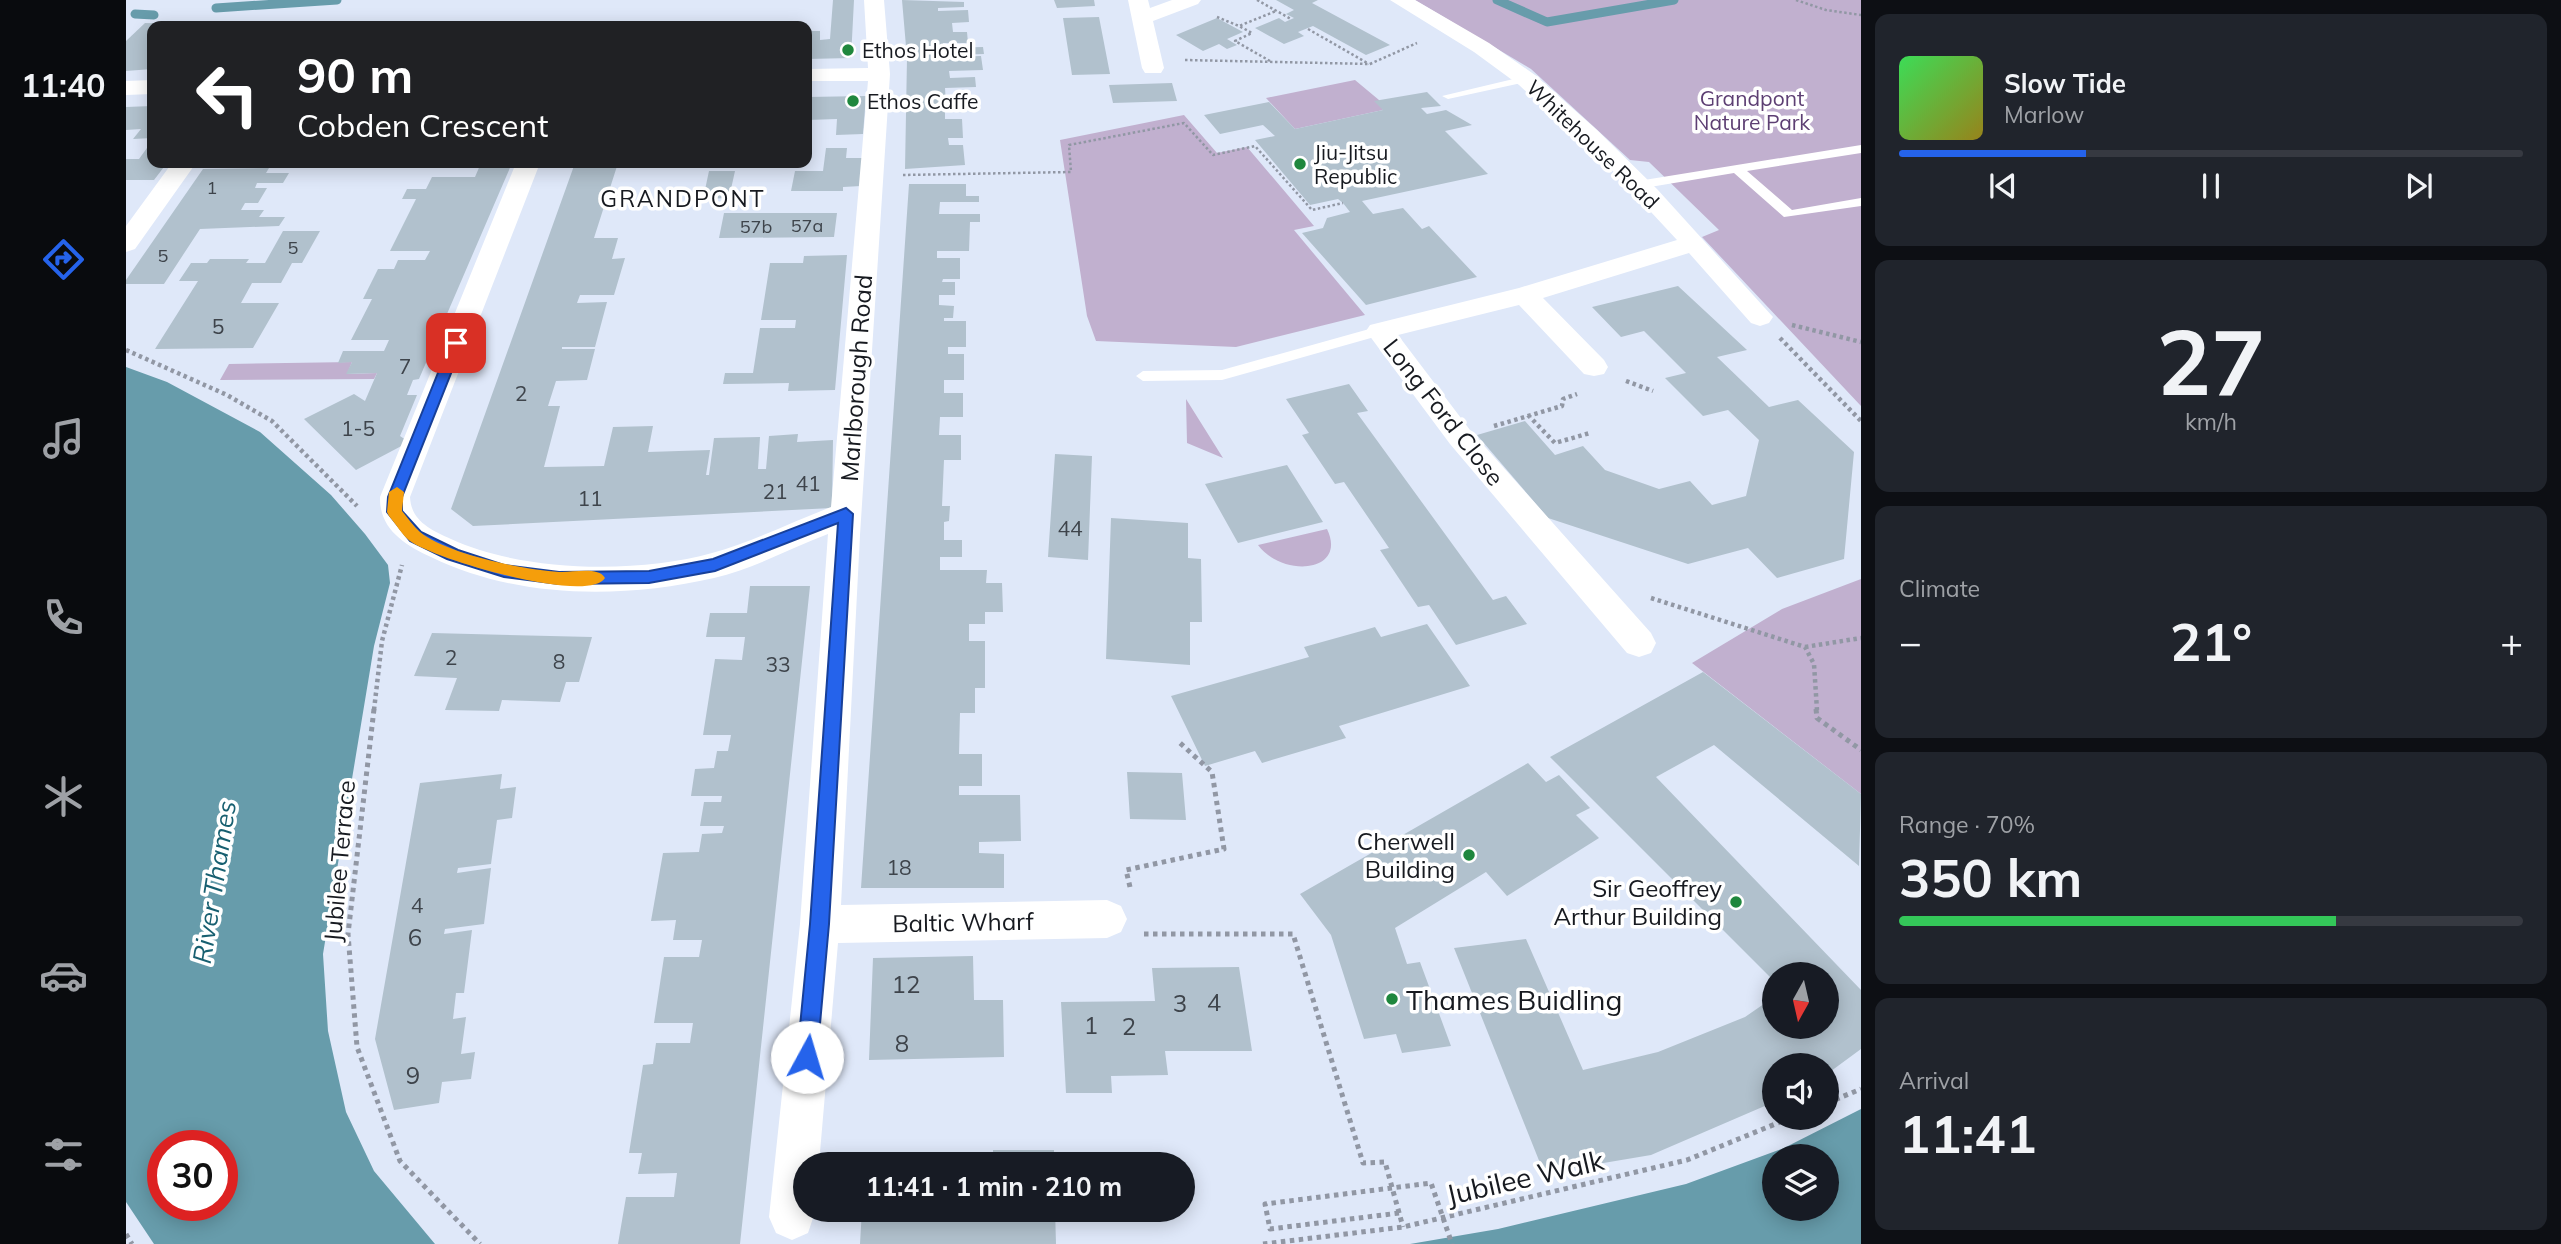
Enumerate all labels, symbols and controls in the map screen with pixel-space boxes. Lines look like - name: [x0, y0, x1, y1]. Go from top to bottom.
- place label: Ethos Hotel: [862, 37, 973, 63]
- marker: Ethos Hotel: [840, 42, 856, 58]
- text: 90 m: [297, 44, 413, 105]
- icon: left: [182, 49, 273, 140]
- text: 11:40: [21, 65, 105, 105]
- text: Slow Tide: [2004, 67, 2126, 100]
- street label: Whitehouse Road: [1521, 74, 1665, 214]
- park label: Grandpont Nature Park: [1694, 85, 1810, 135]
- place label: Ethos Caffe: [867, 88, 978, 114]
- marker: Ethos Caffe: [845, 93, 861, 109]
- text: Marlow: [2004, 100, 2084, 129]
- text: Cobden Crescent: [297, 105, 548, 145]
- place label: Jiu-Jitsu Republic: [1314, 139, 1397, 189]
- marker: Jiu-Jitsu Republic: [1292, 156, 1308, 172]
- icon: previous: [1984, 167, 2022, 205]
- icon: pause: [2192, 167, 2230, 205]
- icon: next: [2400, 167, 2438, 205]
- house number: 1: [207, 176, 217, 199]
- district label: GRANDPONT: [600, 184, 766, 213]
- house number: 57a: [791, 214, 823, 237]
- house number: 57b: [740, 215, 772, 238]
- icon: directions: [39, 235, 88, 284]
- house number: 5: [288, 236, 299, 259]
- house number: 5: [158, 244, 169, 267]
- street label: Marlborough Road: [834, 274, 878, 482]
- text: 27: [2156, 304, 2266, 418]
- house number: 5: [212, 313, 224, 339]
- pin: [426, 313, 486, 373]
- icon: arrive: [437, 324, 475, 362]
- street label: Long Ford Close: [1377, 333, 1511, 491]
- house number: 7: [399, 353, 411, 379]
- house number: 2: [515, 380, 527, 406]
- text: km/h: [2185, 407, 2237, 436]
- icon: music: [39, 414, 88, 463]
- house number: 1-5: [341, 415, 375, 441]
- house number: 41: [795, 470, 821, 496]
- house number: 21: [762, 478, 788, 504]
- house number: 11: [577, 485, 603, 511]
- house number: 44: [1057, 515, 1083, 541]
- text: Climate: [1899, 574, 1980, 603]
- icon: phone: [39, 593, 88, 642]
- text: 21°: [2170, 609, 2252, 674]
- text: −: [1899, 618, 1922, 666]
- text: +: [2500, 618, 2523, 666]
- house number: 2: [445, 644, 457, 670]
- house number: 8: [553, 648, 565, 674]
- house number: 33: [765, 651, 791, 677]
- icon: climate: [39, 772, 88, 821]
- street label: Jubilee Terrace: [317, 779, 361, 943]
- water label: River Thames: [185, 798, 243, 966]
- text: Range · 70%: [1899, 810, 2035, 839]
- place label: Cherwell Building: [1357, 826, 1455, 884]
- text: 350 km: [1899, 845, 2082, 910]
- marker: Cherwell Building: [1461, 847, 1477, 863]
- house number: 18: [886, 854, 912, 880]
- place label: Sir Geoffrey Arthur Building: [1553, 873, 1722, 931]
- house number: 4: [411, 892, 424, 918]
- marker: Sir Geoffrey Arthur Building: [1728, 894, 1744, 910]
- street label: Baltic Wharf: [892, 906, 1035, 938]
- house number: 6: [408, 922, 422, 952]
- icon: car: [39, 951, 88, 1000]
- north arrow: [1762, 962, 1839, 1040]
- map controls: [1762, 962, 1839, 1221]
- house number: 12: [892, 969, 920, 999]
- place label: Thames Buidling: [1406, 982, 1622, 1017]
- house number: 4: [1207, 987, 1221, 1017]
- house number: 3: [1173, 988, 1187, 1018]
- marker: Thames Buidling: [1384, 991, 1400, 1007]
- house number: 1: [1084, 1010, 1098, 1040]
- house number: 2: [1122, 1011, 1136, 1041]
- position arrow: [770, 1020, 844, 1094]
- house number: 8: [895, 1028, 909, 1058]
- button: sound: [1762, 1053, 1839, 1130]
- house number: 9: [406, 1060, 420, 1090]
- text: Arrival: [1899, 1066, 1969, 1095]
- text: 11:41: [1899, 1101, 2037, 1166]
- icon: filters: [39, 1130, 88, 1179]
- speed limit sign: 30: [147, 1130, 238, 1221]
- street label: Jubilee Walk: [1443, 1142, 1608, 1212]
- button: layers: [1762, 1144, 1839, 1221]
- text: 11:41 · 1 min · 210 m: [866, 1170, 1122, 1203]

